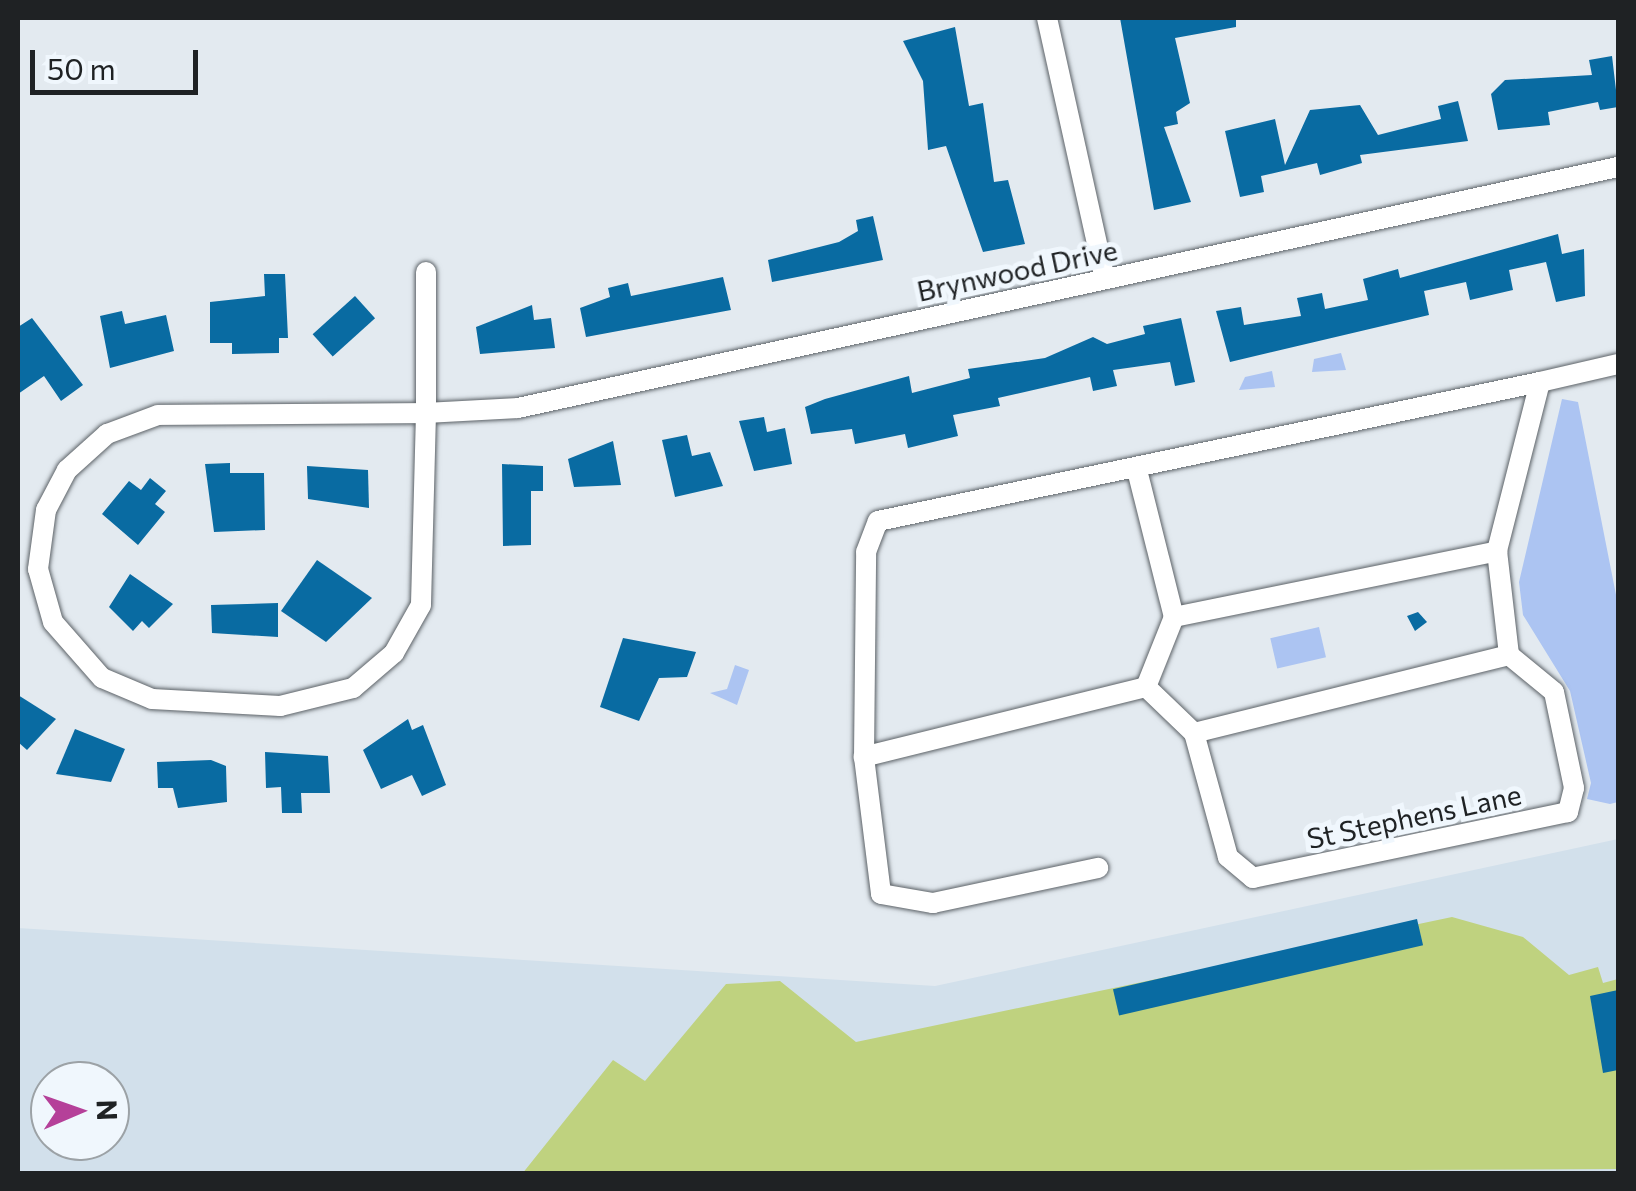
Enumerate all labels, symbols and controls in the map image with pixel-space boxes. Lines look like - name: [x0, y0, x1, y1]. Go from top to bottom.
- scale bar: [35, 30, 202, 92]
- text: 50 m: [47, 49, 116, 86]
- street label: Brynwood Drive: [914, 232, 1120, 308]
- street label: St Stephens Lane: [1304, 777, 1524, 855]
- north arrow: [30, 1061, 130, 1161]
- text: N: [91, 1099, 125, 1121]

